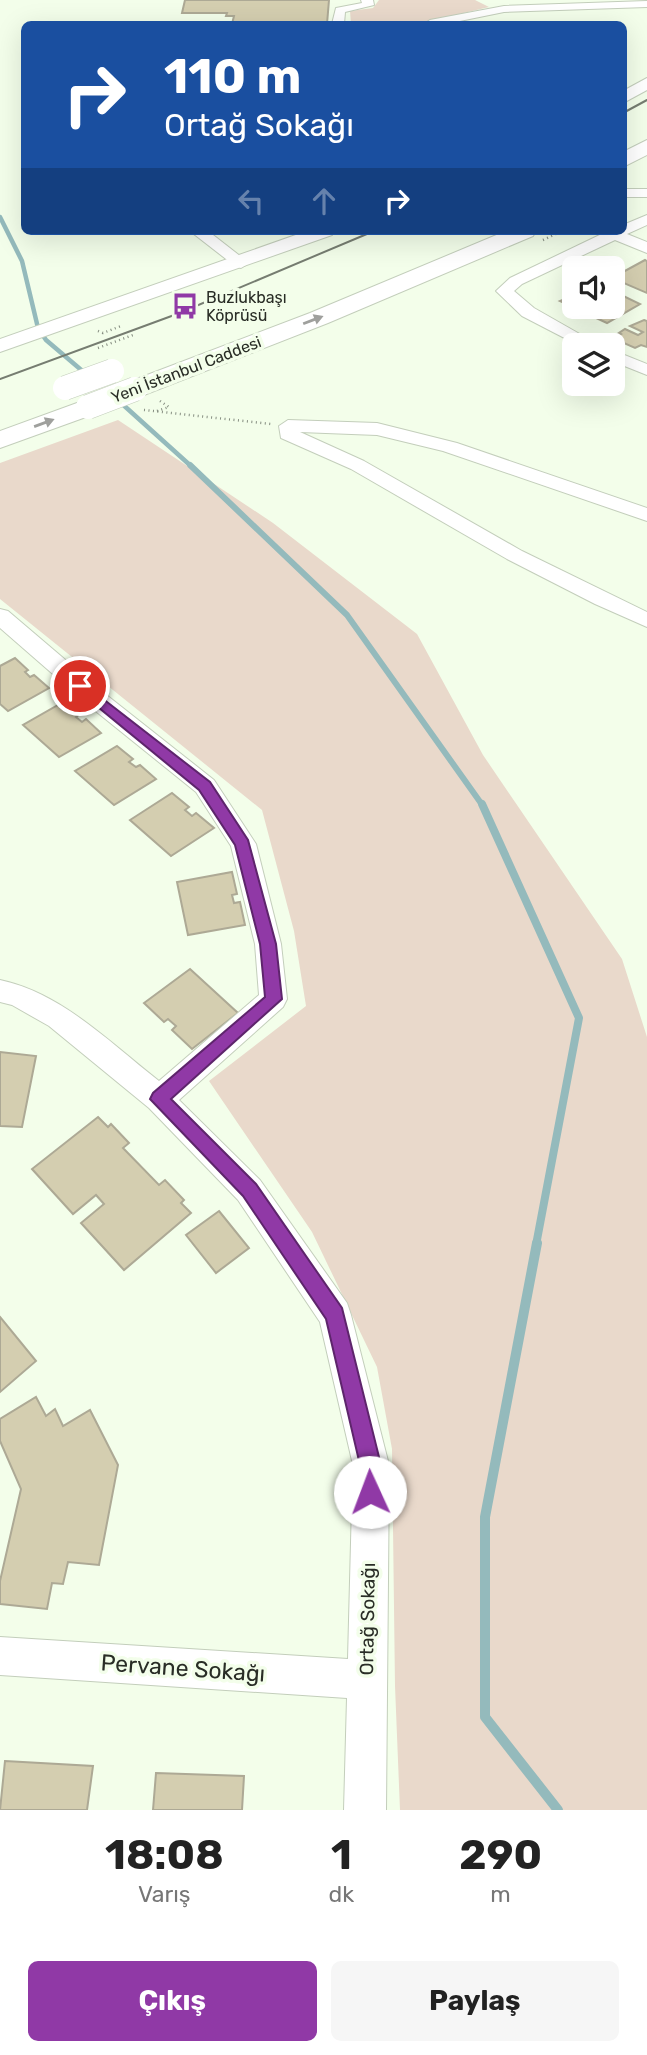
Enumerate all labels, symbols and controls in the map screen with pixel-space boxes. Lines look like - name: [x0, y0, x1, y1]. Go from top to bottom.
- text: 110 m: [164, 47, 301, 105]
- icon: right: [49, 49, 140, 140]
- text: Ortağ Sokağı: [164, 106, 354, 144]
- icon: left: [232, 182, 270, 220]
- icon: ahead: [305, 182, 343, 220]
- icon: right: [378, 182, 416, 220]
- map controls: [562, 256, 625, 396]
- button: sound: [562, 256, 625, 319]
- place label: Buzlukbaşı Köprüsü: [206, 288, 287, 325]
- bus stop icon: Buzlukbaşı Köprüsü: [170, 291, 200, 321]
- one-way arrow: [303, 315, 324, 326]
- street label: Yeni İstanbul Caddesi: [108, 332, 264, 407]
- button: layers: [562, 333, 625, 396]
- one-way arrow: [34, 418, 55, 429]
- pin: [50, 656, 110, 716]
- icon: arrive: [61, 667, 99, 705]
- position arrow: [333, 1455, 407, 1529]
- street label: Ortağ Sokağı: [355, 1562, 380, 1676]
- street label: Pervane Sokağı: [100, 1648, 266, 1688]
- text: 18:08: [105, 1830, 224, 1880]
- text: 1: [331, 1830, 352, 1880]
- text: 290: [459, 1830, 542, 1880]
- text: Varış: [138, 1880, 191, 1908]
- text: dk: [329, 1880, 354, 1908]
- text: m: [490, 1880, 511, 1908]
- button: Çıkış: [28, 1961, 317, 2041]
- button: Paylaş: [331, 1961, 619, 2041]

